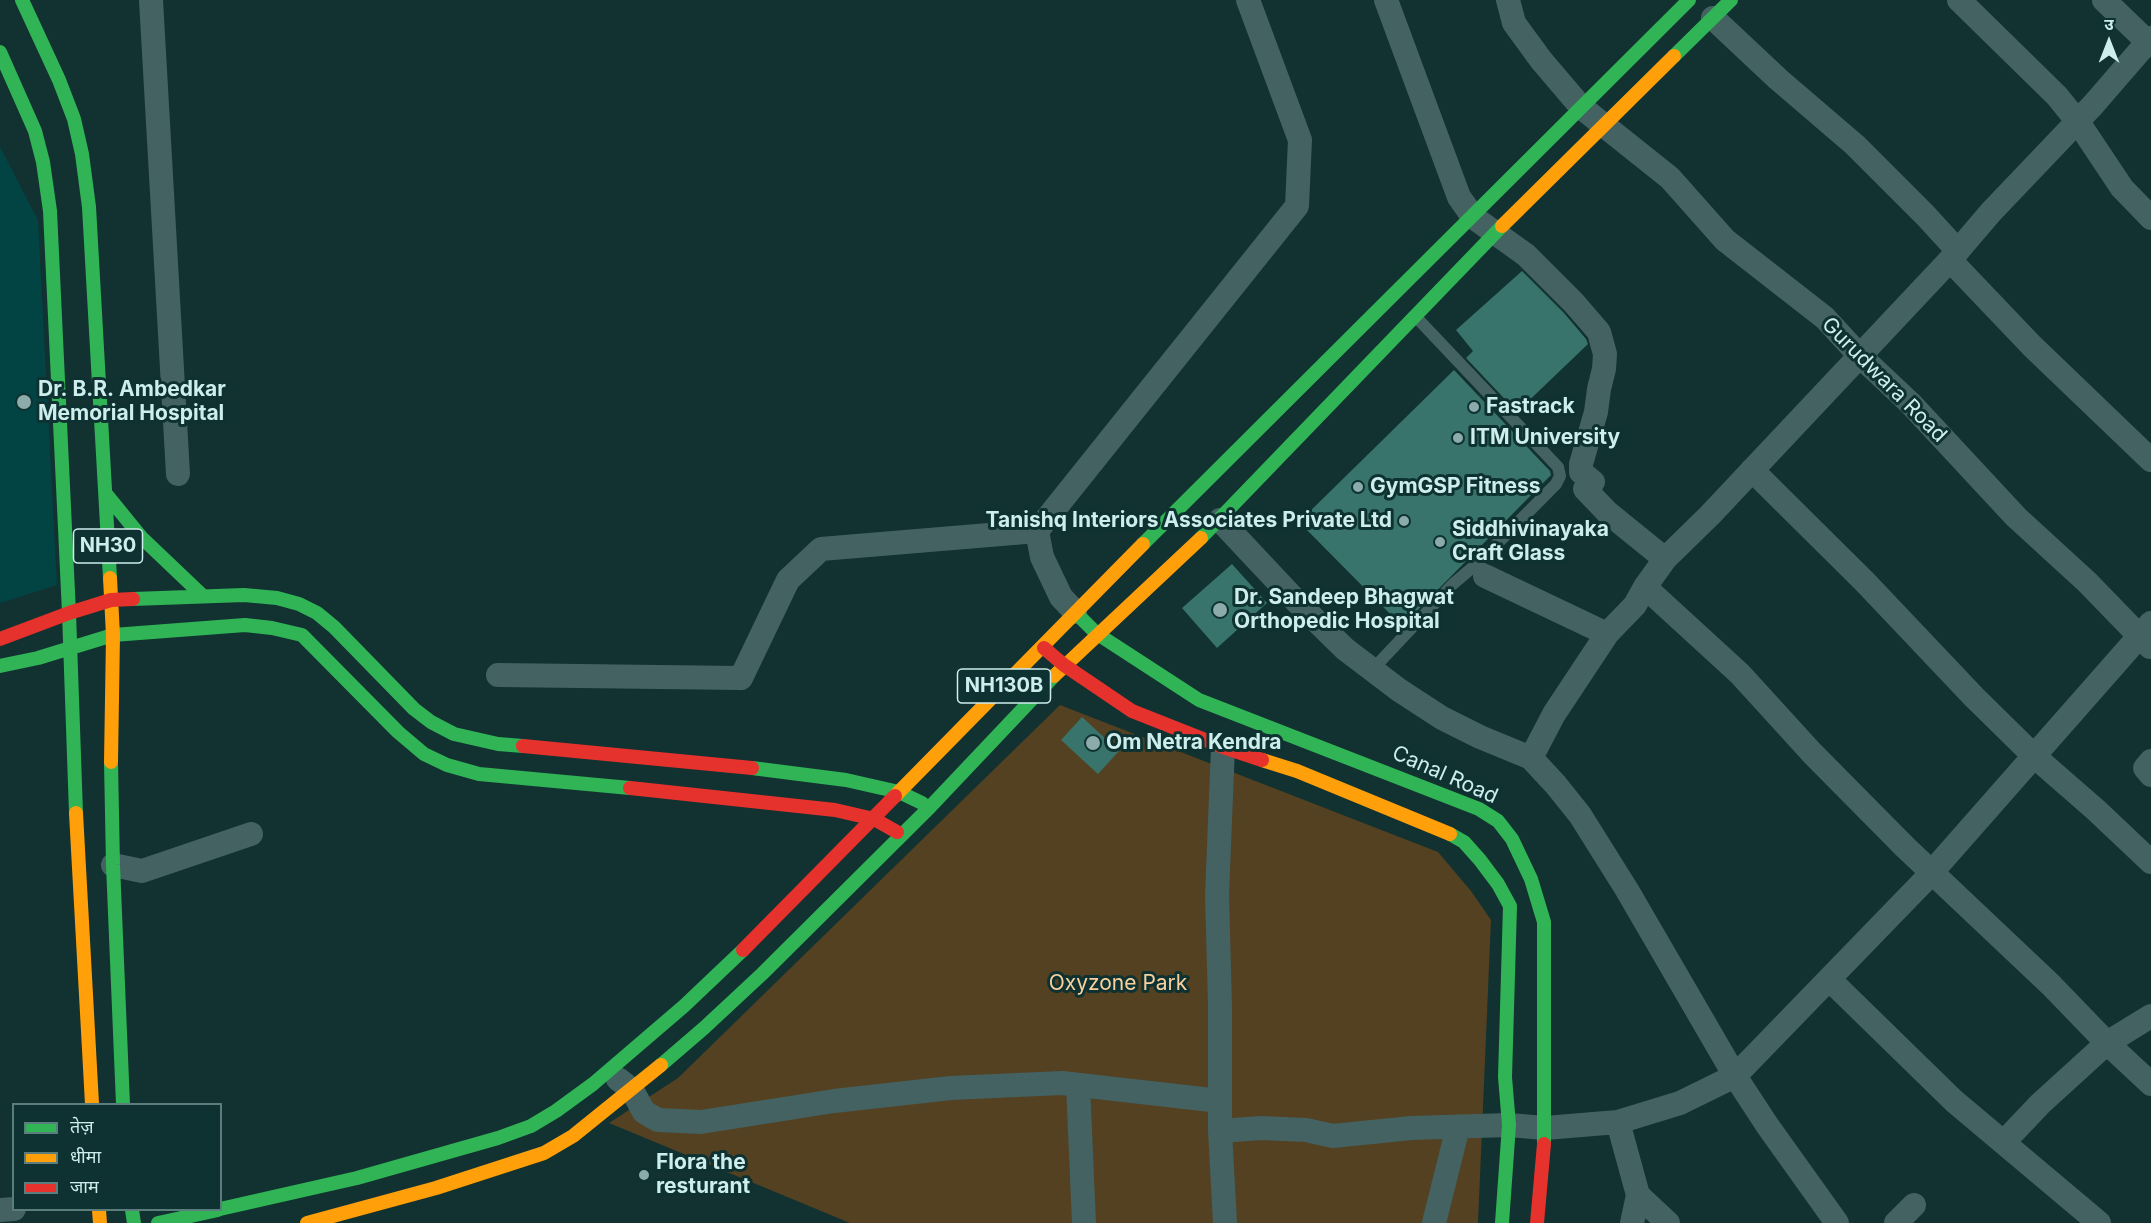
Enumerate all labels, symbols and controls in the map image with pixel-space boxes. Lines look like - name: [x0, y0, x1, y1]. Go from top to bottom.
- north arrow: [2079, 12, 2139, 72]
- text: उ: [2104, 14, 2114, 34]
- street label: Gurudwara Road: [1816, 312, 1952, 448]
- place label: Dr. B.R. Ambedkar Memorial Hospital: [38, 377, 226, 427]
- marker: Dr. B.R. Ambedkar Memorial Hospital: [15, 393, 33, 411]
- place label: Fastrack: [1486, 394, 1575, 420]
- marker: Fastrack: [1467, 400, 1481, 414]
- place label: ITM University: [1470, 425, 1620, 451]
- marker: ITM University: [1451, 431, 1465, 445]
- place label: GymGSP Fitness: [1370, 474, 1540, 500]
- marker: GymGSP Fitness: [1351, 480, 1365, 494]
- place label: Tanishq Interiors Associates Private Ltd: [986, 508, 1392, 534]
- marker: Tanishq Interiors Associates Private Ltd: [1397, 514, 1411, 528]
- place label: Siddhivinayaka Craft Glass: [1452, 517, 1609, 567]
- road number: NH30: [74, 529, 142, 563]
- marker: Siddhivinayaka Craft Glass: [1433, 535, 1447, 549]
- place label: Dr. Sandeep Bhagwat Orthopedic Hospital: [1234, 585, 1454, 635]
- marker: Dr. Sandeep Bhagwat Orthopedic Hospital: [1211, 601, 1229, 619]
- road number: NH130B: [958, 669, 1050, 703]
- place label: Om Netra Kendra: [1106, 730, 1282, 756]
- marker: Om Netra Kendra: [1084, 734, 1102, 752]
- street label: Canal Road: [1388, 741, 1502, 809]
- park label: Oxyzone Park: [1049, 971, 1187, 997]
- legend: [12, 1103, 222, 1211]
- text: तेज़: [70, 1116, 94, 1137]
- text: धीमा: [70, 1146, 101, 1167]
- place label: Flora the resturant: [656, 1150, 750, 1200]
- marker: Flora the resturant: [637, 1168, 651, 1182]
- text: जाम: [70, 1176, 99, 1197]

